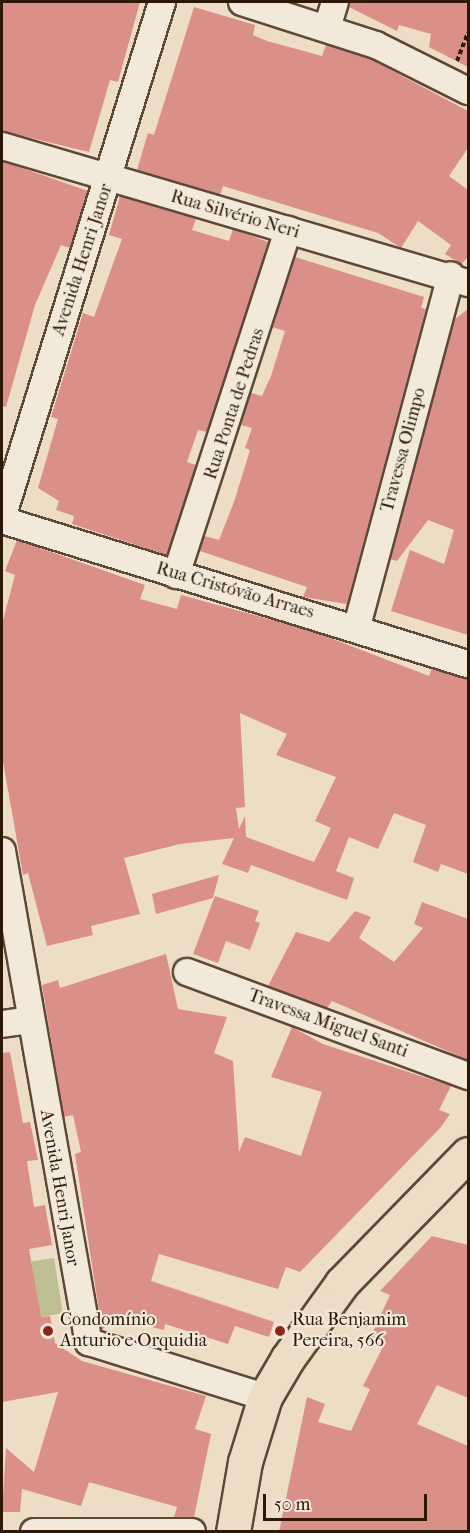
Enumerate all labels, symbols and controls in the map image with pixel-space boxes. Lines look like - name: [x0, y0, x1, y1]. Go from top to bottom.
- street label: Avenida Henri Janor: [48, 181, 118, 339]
- street label: Rua Silvério Neri: [168, 186, 302, 244]
- street label: Rua Ponta de Pedras: [200, 326, 270, 482]
- street label: Travessa Olimpo: [377, 385, 431, 515]
- street label: Rua Cristóvão Arraes: [154, 558, 316, 624]
- street label: Travessa Miguel Santi: [245, 985, 411, 1063]
- street label: Avenida Henri Janor: [35, 1108, 83, 1268]
- place label: Condomínio Anturio e Orquidia: [60, 1310, 207, 1352]
- place label: Rua Benjamim Pereira, 566: [292, 1310, 406, 1352]
- marker: Condomínio Anturio e Orquidia: [41, 1324, 55, 1338]
- marker: Rua Benjamim Pereira, 566: [273, 1324, 287, 1338]
- scale bar: [266, 1482, 430, 1520]
- text: 50 m: [274, 1494, 310, 1515]

